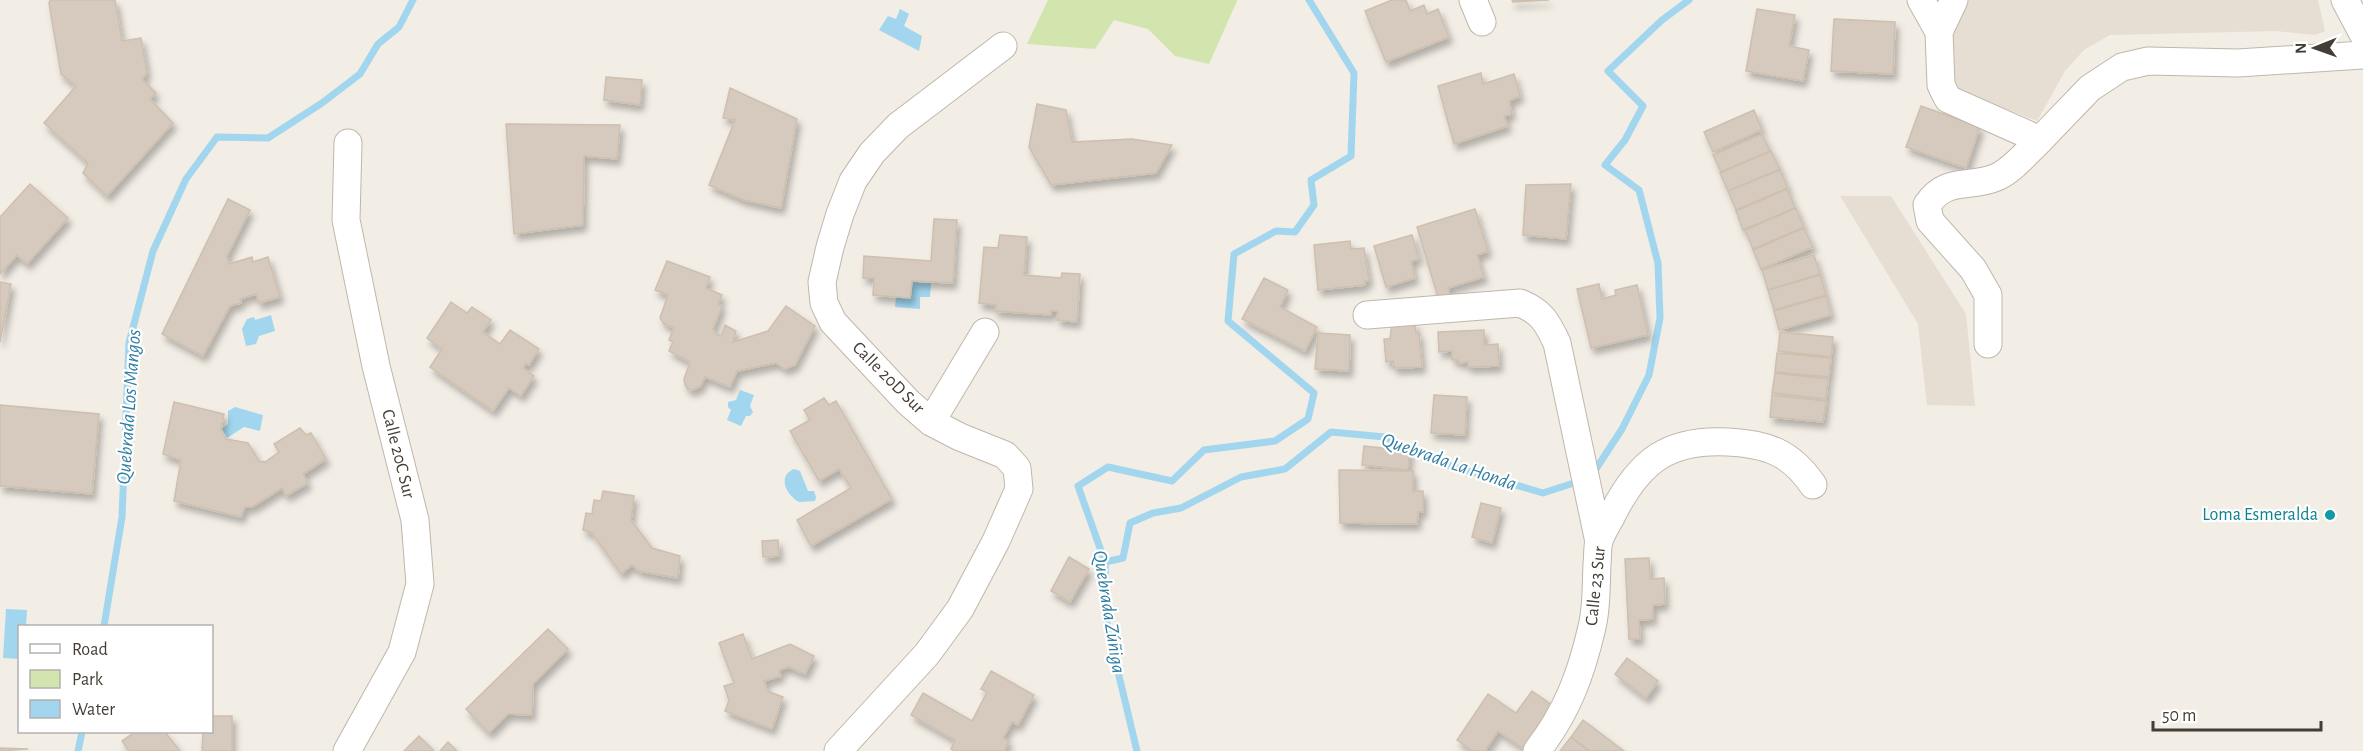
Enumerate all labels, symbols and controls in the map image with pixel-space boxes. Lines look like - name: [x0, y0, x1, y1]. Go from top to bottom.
- north arrow: [2285, 18, 2345, 78]
- text: N: [2293, 43, 2309, 54]
- water label: Quebrada Los Mangos: [114, 328, 144, 485]
- street label: Calle 20D Sur: [849, 339, 928, 418]
- street label: Calle 20C Sur: [378, 408, 418, 501]
- water label: Quebrada La Honda: [1379, 430, 1519, 494]
- place label: Loma Esmeralda: [2202, 506, 2318, 524]
- marker: Loma Esmeralda: [2323, 508, 2337, 522]
- street label: Calle 23 Sur: [1583, 545, 1609, 627]
- water label: Quebrada Zúñiga: [1089, 549, 1129, 675]
- legend: [18, 625, 213, 733]
- text: Road: [72, 641, 108, 659]
- text: Park: [72, 671, 104, 689]
- scale bar: [2153, 694, 2321, 732]
- text: Water: [72, 701, 115, 719]
- text: 50 m: [2162, 707, 2196, 725]

